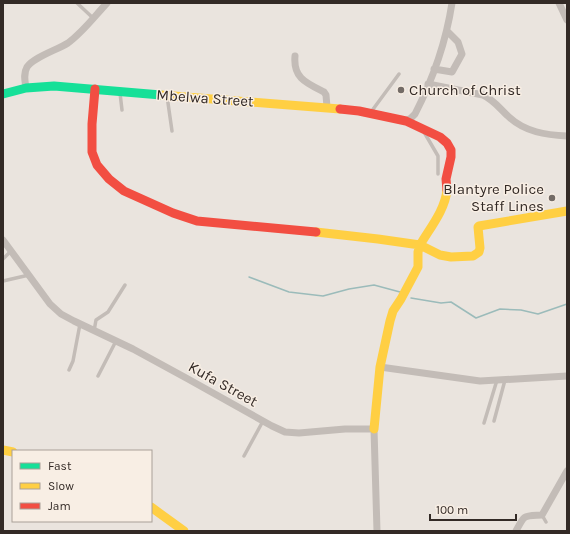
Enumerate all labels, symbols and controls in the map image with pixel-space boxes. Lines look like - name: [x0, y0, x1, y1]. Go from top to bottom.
- place label: Church of Christ: [409, 81, 521, 99]
- marker: Church of Christ: [396, 85, 406, 95]
- street label: Mbelwa Street: [156, 86, 255, 110]
- place label: Blantyre Police Staff Lines: [443, 180, 544, 215]
- marker: Blantyre Police Staff Lines: [547, 193, 557, 203]
- street label: Kufa Street: [185, 358, 261, 411]
- legend: [12, 450, 152, 522]
- text: Fast: [48, 459, 72, 473]
- text: Slow: [48, 479, 74, 493]
- scale bar: [430, 496, 516, 522]
- text: Jam: [48, 499, 71, 513]
- text: 100 m: [436, 503, 468, 517]

